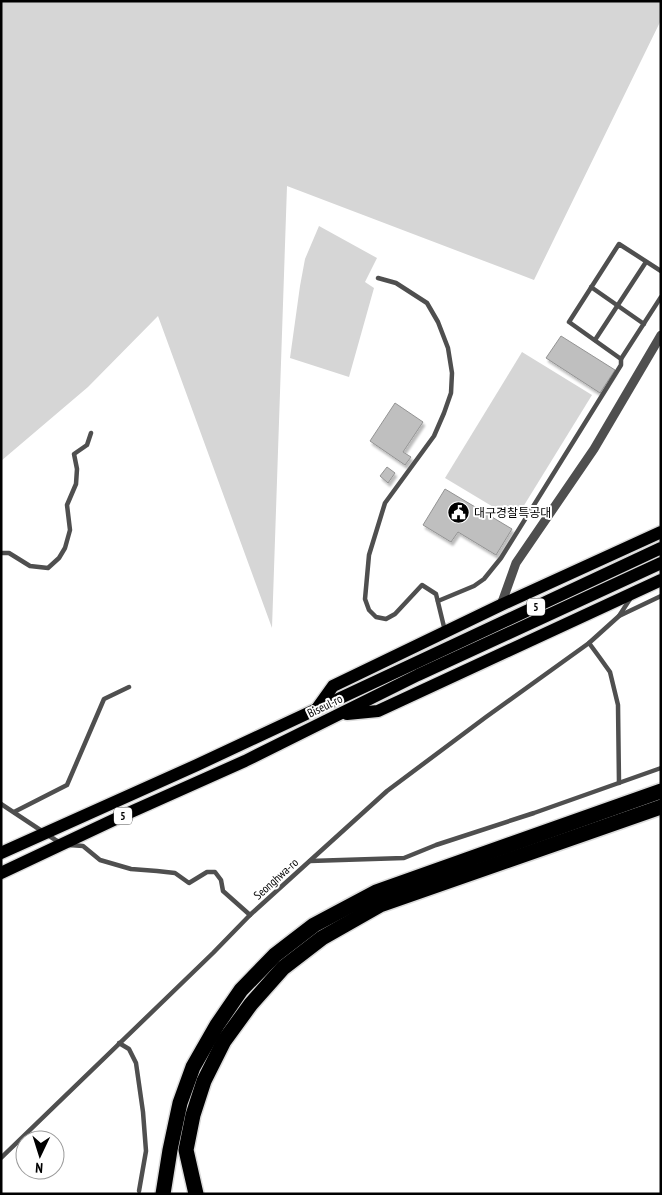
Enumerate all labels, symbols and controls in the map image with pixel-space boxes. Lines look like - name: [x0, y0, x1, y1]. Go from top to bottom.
- public building icon: 대구경찰특공대: [446, 501, 470, 525]
- place label: 대구경찰특공대: [474, 505, 551, 520]
- road number: 5: [527, 598, 545, 616]
- street label: Biseul-ro: [305, 691, 345, 720]
- road number: 5: [114, 808, 132, 824]
- street label: Seonghwa-ro: [250, 855, 301, 903]
- north arrow: [15, 1130, 65, 1180]
- text: N: [35, 1159, 43, 1177]

